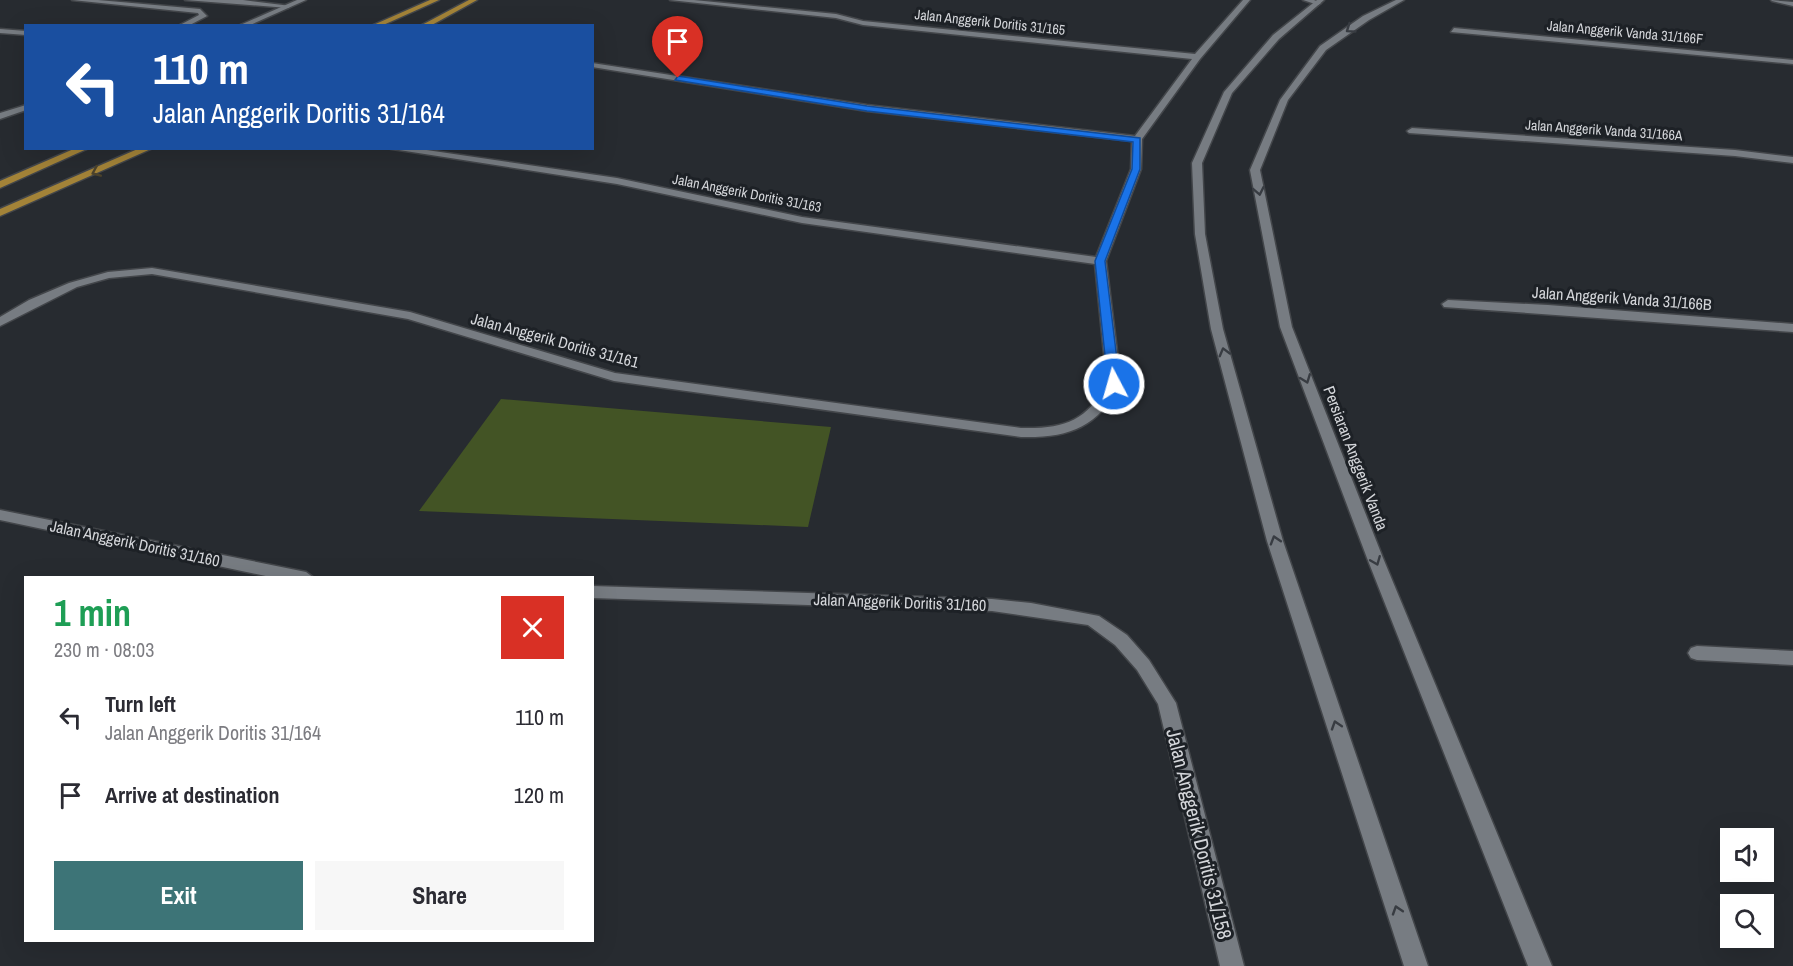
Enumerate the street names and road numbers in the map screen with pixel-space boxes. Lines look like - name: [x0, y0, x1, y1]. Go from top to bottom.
- street label: Jalan Anggerik Doritis 31/165: [914, 5, 1066, 39]
- street label: Jalan Anggerik Vanda 31/166F: [1546, 16, 1704, 48]
- street label: Jalan Anggerik Vanda 31/166A: [1525, 116, 1684, 144]
- street label: Jalan Anggerik Doritis 31/163: [671, 170, 823, 216]
- street label: Jalan Anggerik Vanda 31/166B: [1531, 281, 1713, 315]
- street label: Jalan Anggerik Doritis 31/161: [469, 307, 642, 373]
- street label: Persiaran Anggerik Vanda: [1318, 383, 1394, 534]
- street label: Jalan Anggerik Doritis 31/160: [48, 514, 222, 572]
- street label: Jalan Anggerik Doritis 31/160: [813, 588, 987, 616]
- street label: Jalan Anggerik Doritis 31/158: [1160, 726, 1239, 942]

